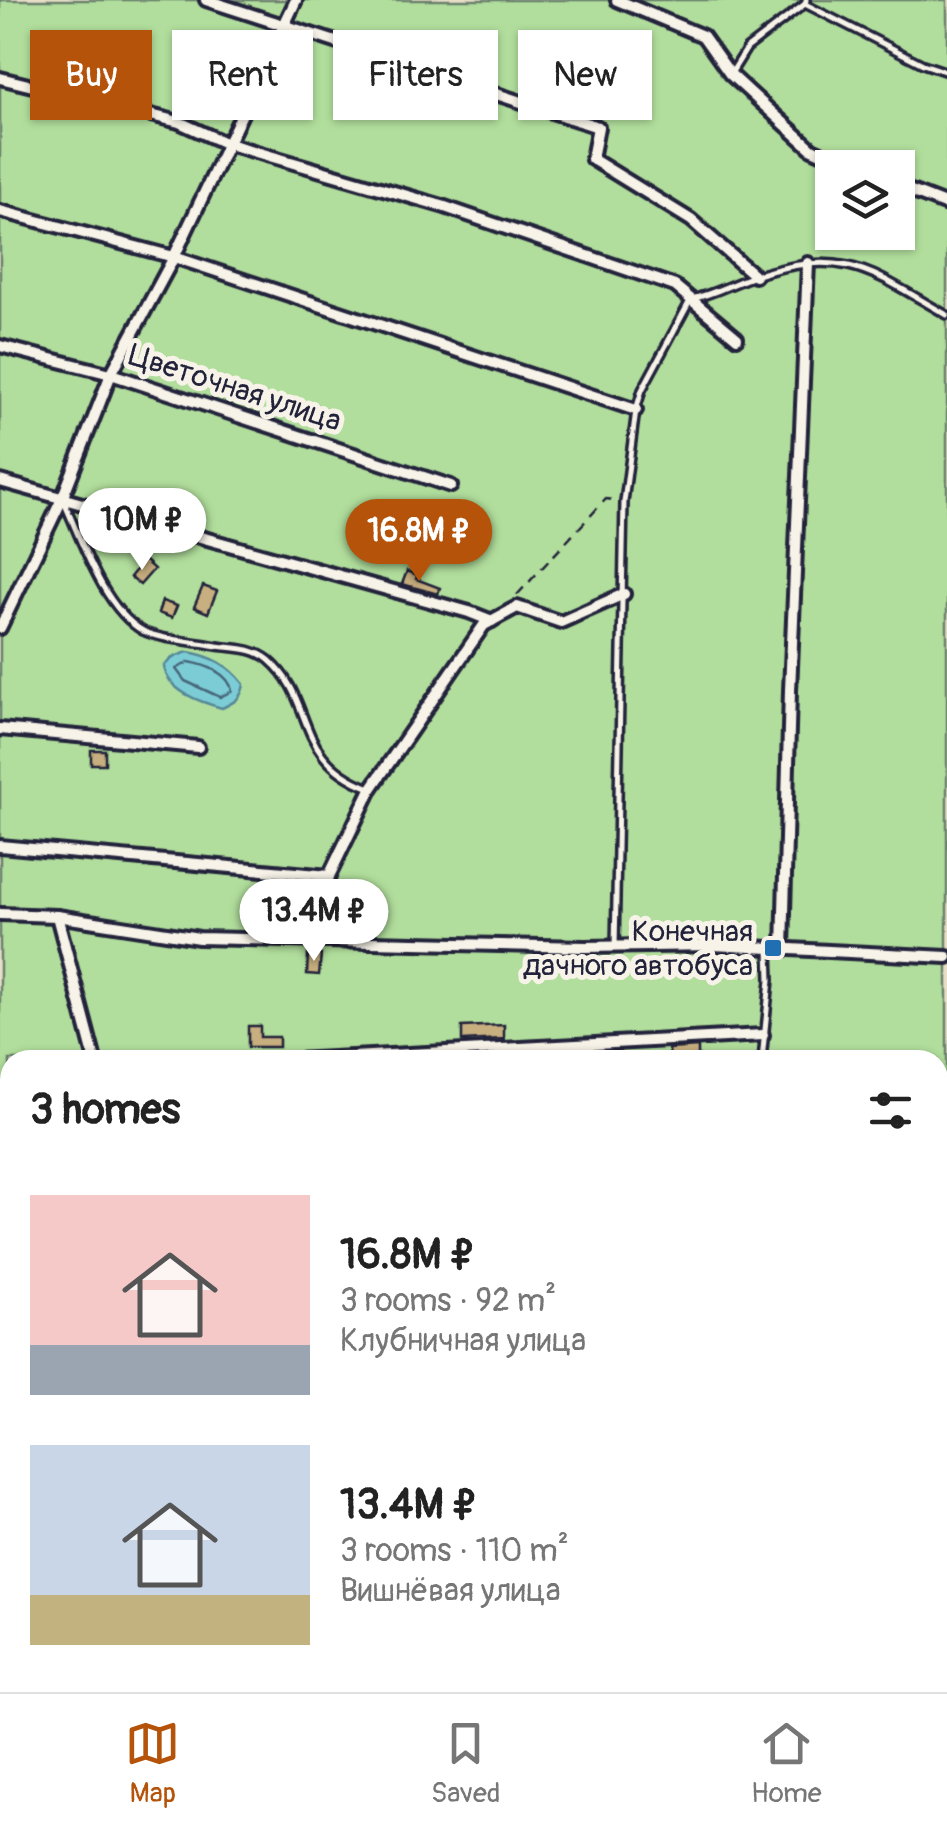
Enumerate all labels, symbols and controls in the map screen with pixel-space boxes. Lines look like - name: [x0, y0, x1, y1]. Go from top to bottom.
- chip: Buy: [30, 30, 152, 120]
- chip: Rent: [172, 30, 313, 120]
- chip: Filters: [333, 30, 498, 120]
- chip: New: [518, 30, 652, 120]
- map controls: [815, 150, 915, 250]
- button: layers: [815, 150, 915, 250]
- street label: Цветочная улица: [124, 336, 346, 440]
- pin: 10M ₽: [72, 488, 212, 573]
- pin: 16.8M ₽: [327, 499, 511, 584]
- text: 10M ₽: [100, 500, 184, 540]
- text: 16.8M ₽: [367, 511, 471, 551]
- pin: 13.4M ₽: [222, 879, 406, 964]
- text: 13.4M ₽: [261, 891, 367, 931]
- place label: Конечная дачного автобуса: [523, 913, 753, 984]
- marker: Конечная дачного автобуса: [762, 937, 784, 959]
- icon: filters: [863, 1083, 918, 1138]
- text: 3 homes: [30, 1084, 180, 1136]
- text: 16.8M ₽: [340, 1229, 476, 1281]
- icon: home: [110, 1235, 230, 1355]
- text: 3 rooms · 92 m²: [340, 1281, 556, 1321]
- text: Клубничная улица: [340, 1321, 586, 1361]
- text: 13.4M ₽: [340, 1479, 478, 1531]
- icon: home: [110, 1485, 230, 1605]
- text: 3 rooms · 110 m²: [340, 1531, 569, 1571]
- text: Вишнёвая улица: [340, 1571, 561, 1611]
- tab: Map: [125, 1716, 180, 1811]
- tab: Saved: [431, 1716, 500, 1811]
- tab: Home: [751, 1716, 822, 1811]

